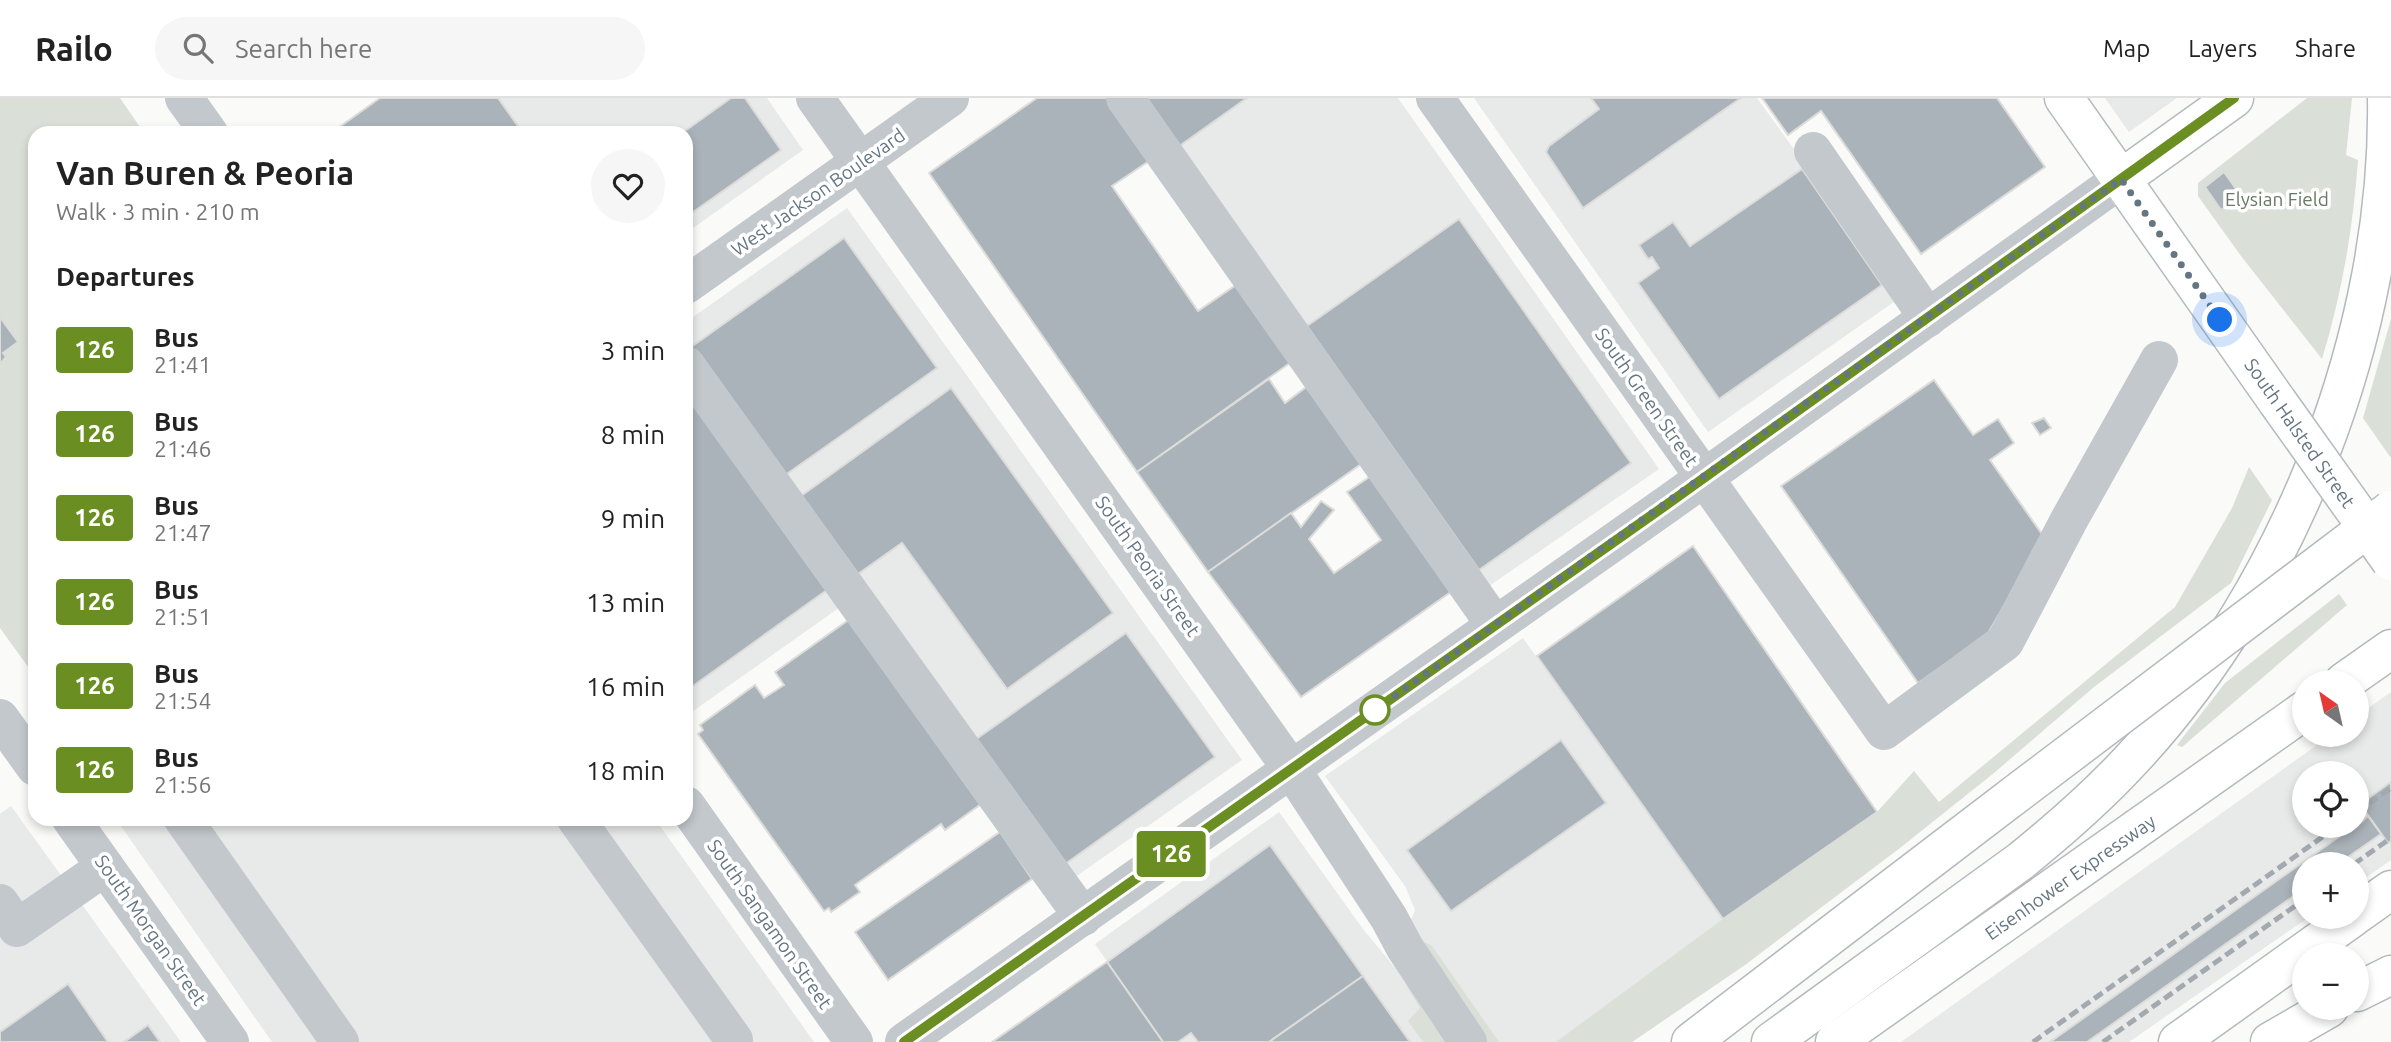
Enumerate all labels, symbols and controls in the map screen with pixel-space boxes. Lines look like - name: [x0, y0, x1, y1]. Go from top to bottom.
- search box: [155, 17, 645, 80]
- icon: search: [179, 29, 217, 67]
- text: Railo: [35, 30, 113, 67]
- text: Search here: [235, 34, 372, 63]
- text: Map: [2103, 35, 2150, 62]
- text: Layers: [2188, 35, 2257, 62]
- text: Share: [2295, 35, 2356, 62]
- street label: West Jackson Boulevard: [727, 124, 909, 260]
- button: heart: [591, 149, 665, 223]
- text: Van Buren & Peoria: [56, 154, 354, 191]
- park label: Elysian Field: [2225, 188, 2329, 210]
- text: Walk · 3 min · 210 m: [56, 199, 260, 224]
- text: Departures: [56, 262, 194, 291]
- your location: [2202, 302, 2237, 337]
- text: Bus: [154, 323, 199, 352]
- street label: South Green Street: [1591, 324, 1703, 471]
- text: 126: [74, 336, 115, 363]
- text: 3 min: [601, 336, 665, 365]
- text: 21:41: [154, 352, 212, 377]
- street label: South Halsted Street: [2240, 354, 2360, 512]
- text: Bus: [154, 407, 199, 436]
- text: 126: [74, 420, 115, 447]
- text: 8 min: [601, 420, 665, 449]
- text: 21:46: [154, 436, 212, 461]
- text: Bus: [154, 491, 199, 520]
- street label: South Peoria Street: [1091, 492, 1205, 641]
- text: 126: [74, 504, 115, 531]
- text: 9 min: [601, 504, 665, 533]
- text: 21:47: [154, 520, 212, 545]
- text: Bus: [154, 575, 199, 604]
- text: 126: [74, 588, 115, 615]
- text: 13 min: [586, 588, 665, 617]
- text: 21:51: [154, 604, 212, 629]
- text: Bus: [154, 659, 199, 688]
- north arrow: [2292, 670, 2370, 747]
- map controls: [2292, 670, 2369, 1020]
- text: 126: [74, 672, 115, 699]
- text: 16 min: [586, 672, 665, 701]
- text: 21:54: [154, 688, 212, 713]
- unlabelled marker: [1360, 695, 1390, 725]
- text: Bus: [154, 743, 199, 772]
- text: 126: [74, 756, 115, 783]
- text: 18 min: [586, 756, 665, 785]
- button: locate: [2292, 761, 2369, 838]
- text: 21:56: [154, 772, 212, 797]
- street label: Eisenhower Expressway: [1981, 810, 2159, 944]
- line badge: 126: [1131, 831, 1211, 877]
- street label: South Sangamon Street: [703, 835, 837, 1013]
- text: 126: [1151, 840, 1191, 867]
- street label: South Morgan Street: [91, 851, 211, 1010]
- button: +: [2292, 852, 2369, 929]
- button: −: [2292, 943, 2369, 1020]

